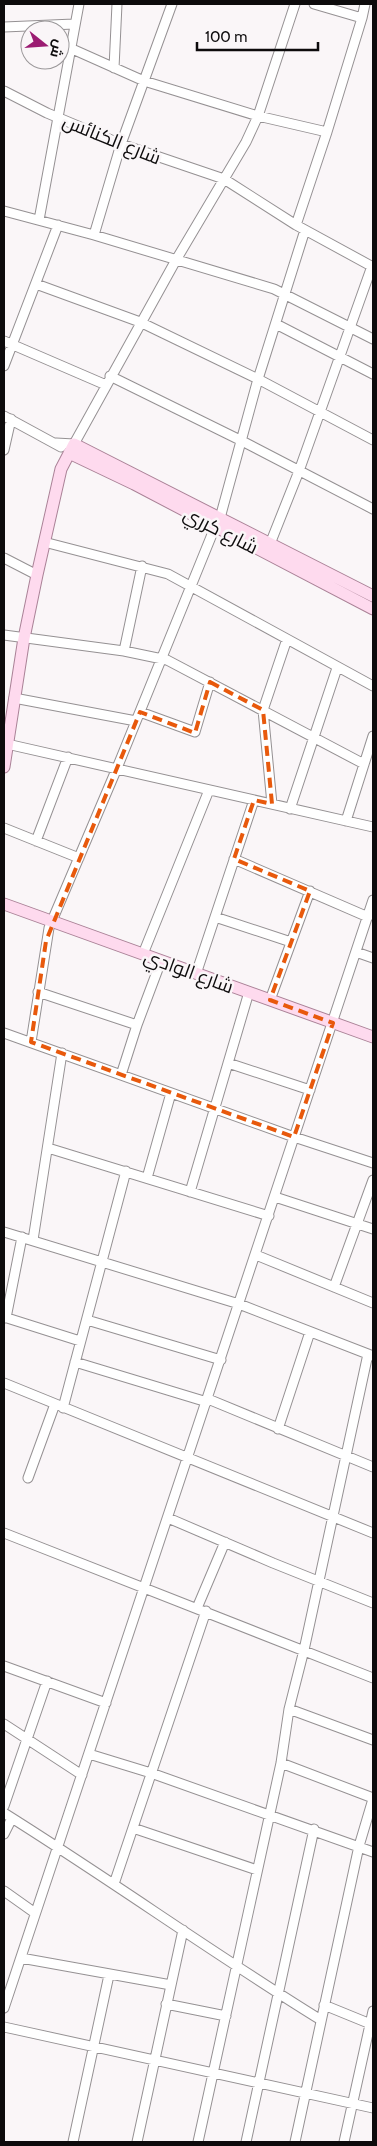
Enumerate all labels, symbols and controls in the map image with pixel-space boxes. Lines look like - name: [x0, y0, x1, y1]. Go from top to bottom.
- north arrow: [20, 20, 70, 70]
- scale bar: [197, 20, 318, 52]
- text: 100 m: [205, 28, 247, 46]
- text: ش: [46, 38, 69, 60]
- street label: شارع الكنائس: [59, 109, 164, 171]
- street label: شارع كرري: [178, 502, 262, 562]
- street label: شارع الوادي: [140, 945, 237, 1001]

